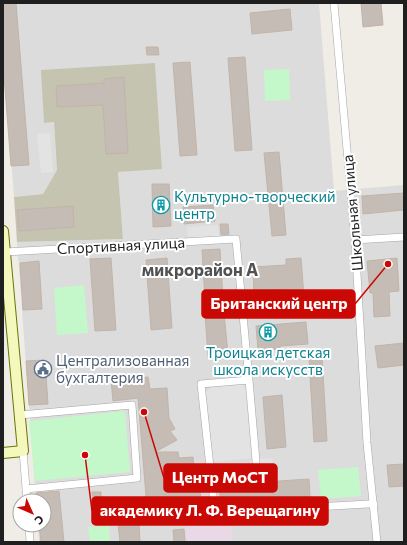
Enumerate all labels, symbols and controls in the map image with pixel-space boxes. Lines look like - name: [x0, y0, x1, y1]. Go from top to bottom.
- street label: Школьная улица: [338, 154, 366, 272]
- place label: Культурно-творческий центр: [174, 187, 336, 222]
- building icon: Культурно-творческий центр: [151, 195, 171, 215]
- street label: Спортивная улица: [57, 233, 185, 257]
- district label: микрорайон А: [142, 259, 258, 280]
- callout: Британский центр: [202, 290, 355, 318]
- text: Британский центр: [210, 293, 348, 312]
- building icon: Троицкая детская школа искусств: [258, 322, 278, 342]
- place label: Троицкая детская школа искусств: [206, 343, 330, 378]
- place label: Централизованная бухгалтерия: [56, 351, 190, 386]
- public building icon: Централизованная бухгалтерия: [33, 359, 53, 379]
- callout: Центр МоСТ: [164, 464, 277, 492]
- text: Центр МоСТ: [172, 467, 268, 486]
- north arrow: [12, 493, 52, 533]
- callout: академику Л. Ф. Верещагину: [92, 497, 328, 525]
- text: академику Л. Ф. Верещагину: [100, 500, 320, 519]
- text: С: [32, 513, 47, 528]

